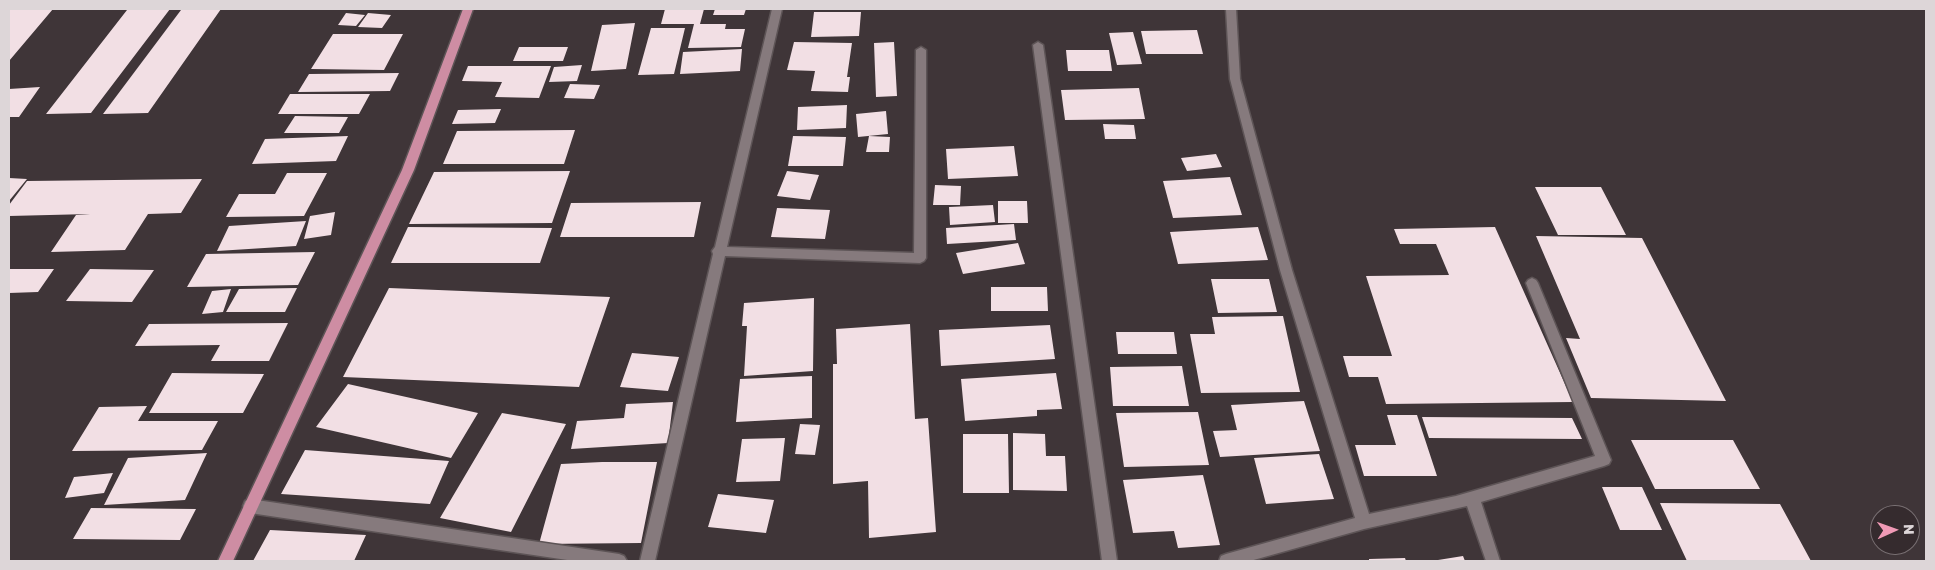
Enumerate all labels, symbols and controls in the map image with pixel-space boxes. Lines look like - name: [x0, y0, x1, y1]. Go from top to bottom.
- north arrow: [1870, 505, 1920, 555]
- text: N: [1901, 524, 1918, 535]

